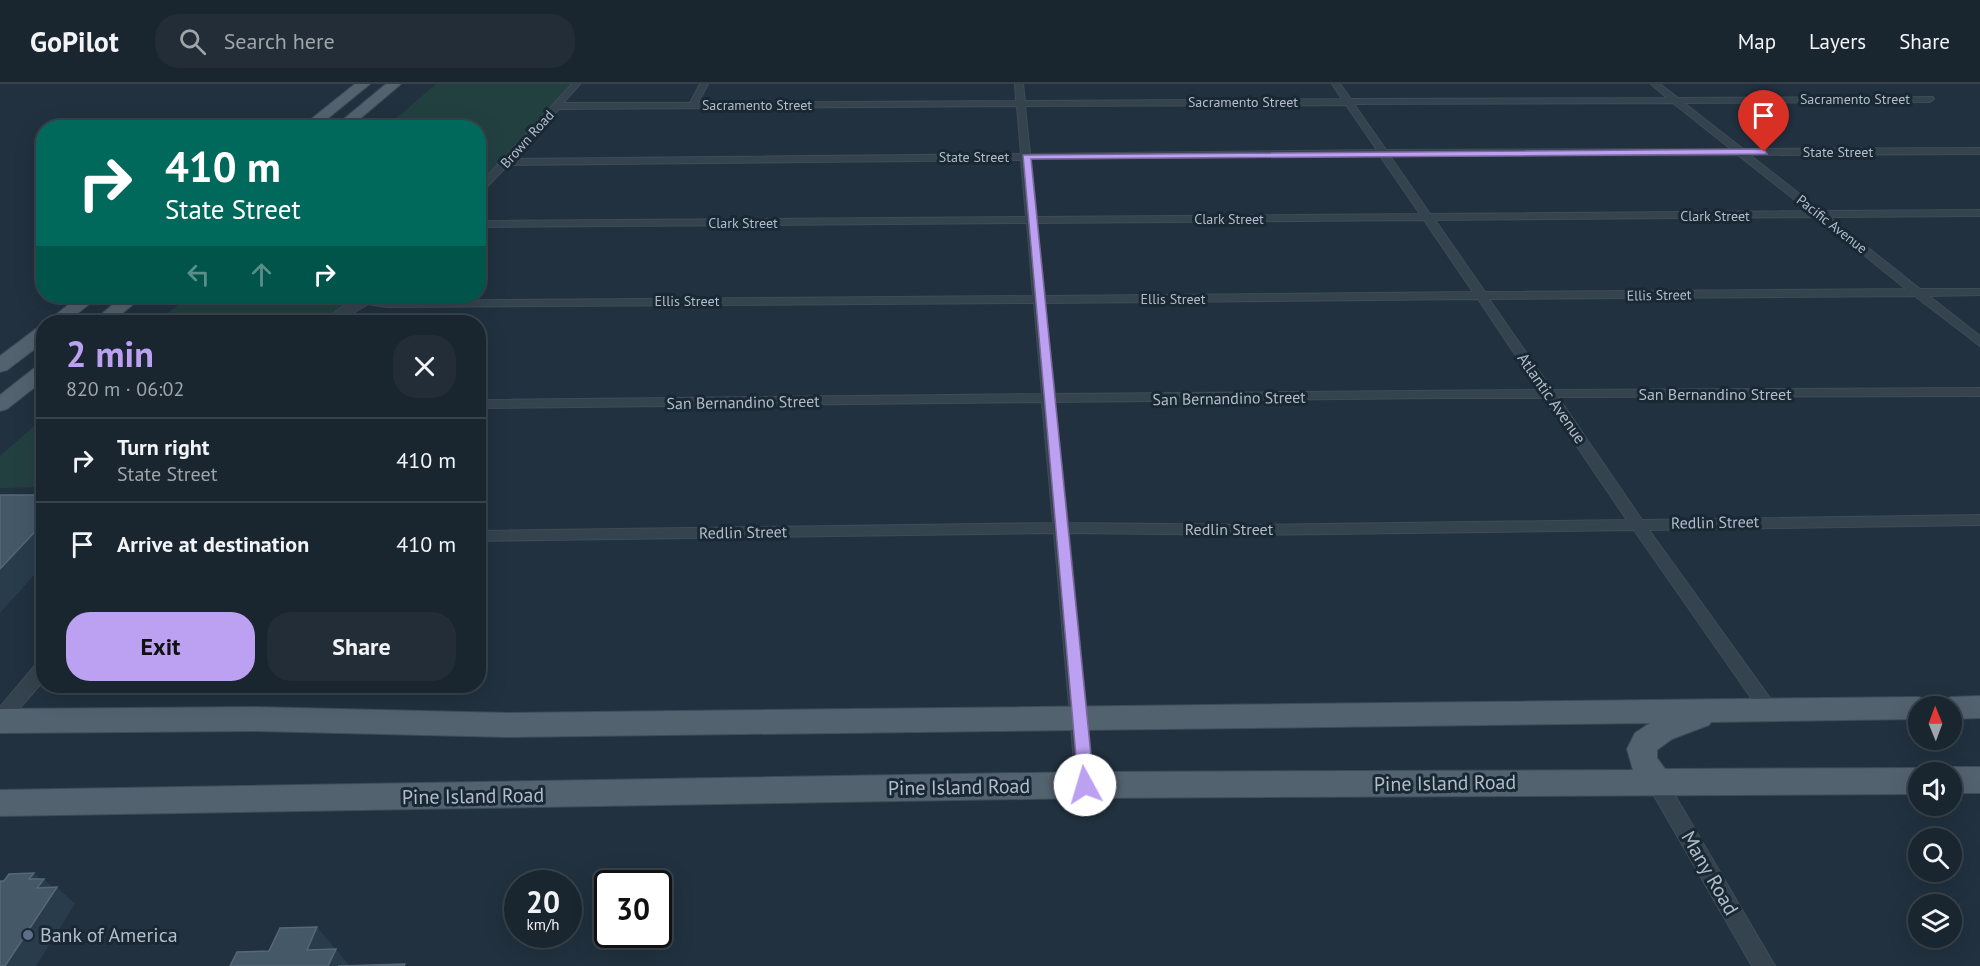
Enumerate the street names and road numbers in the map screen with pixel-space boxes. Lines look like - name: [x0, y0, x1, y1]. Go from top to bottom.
- street label: Sacramento Street: [1800, 90, 1910, 108]
- street label: Sacramento Street: [1188, 93, 1298, 111]
- street label: Sacramento Street: [702, 96, 812, 114]
- street label: Brown Road: [496, 106, 558, 172]
- street label: State Street: [1803, 143, 1873, 161]
- street label: State Street: [939, 148, 1009, 166]
- street label: Pacific Avenue: [1793, 191, 1871, 257]
- street label: Clark Street: [1680, 207, 1750, 225]
- street label: Clark Street: [1194, 210, 1264, 228]
- street label: Clark Street: [708, 214, 778, 232]
- street label: Ellis Street: [1626, 285, 1692, 305]
- street label: Ellis Street: [1141, 290, 1206, 308]
- street label: Ellis Street: [655, 292, 720, 310]
- street label: Atlantic Avenue: [1513, 349, 1591, 447]
- street label: San Bernandino Street: [1638, 384, 1792, 404]
- street label: San Bernandino Street: [1152, 387, 1306, 409]
- street label: San Bernandino Street: [666, 391, 820, 413]
- street label: Redlin Street: [1671, 511, 1760, 533]
- street label: Redlin Street: [1185, 519, 1274, 539]
- street label: Redlin Street: [699, 521, 788, 543]
- street label: Pine Island Road: [1374, 769, 1516, 797]
- street label: Pine Island Road: [888, 773, 1030, 801]
- street label: Pine Island Road: [402, 782, 544, 810]
- street label: Many Road: [1675, 826, 1745, 920]

